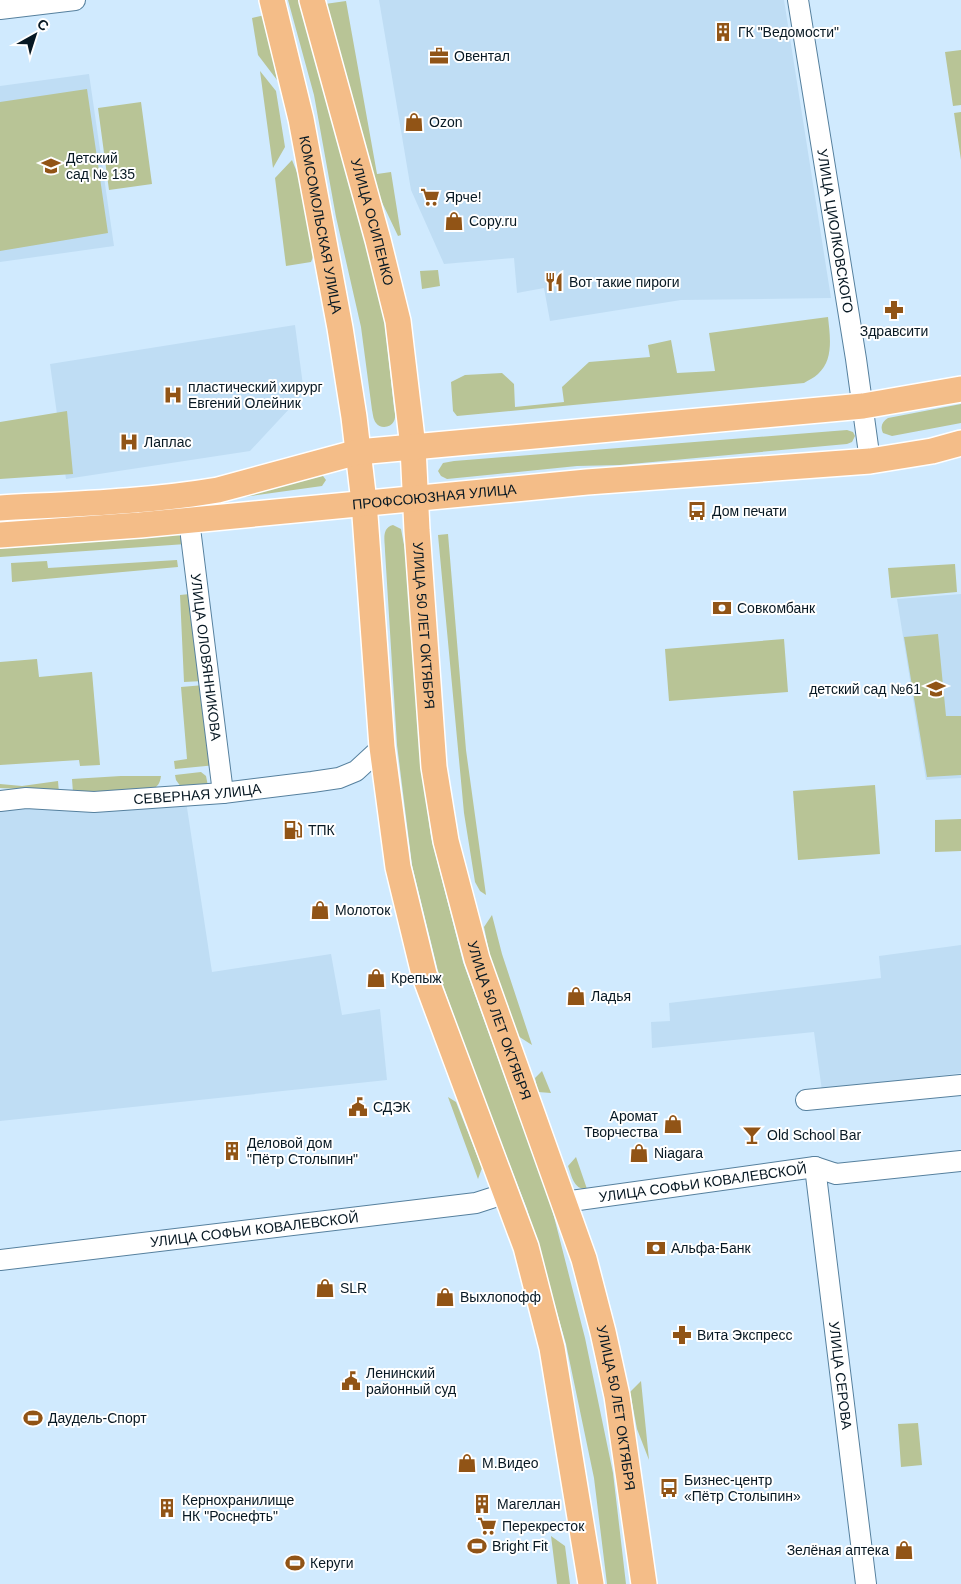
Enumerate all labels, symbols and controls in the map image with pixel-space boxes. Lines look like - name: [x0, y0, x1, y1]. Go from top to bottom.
- north arrow: [10, 10, 60, 60]
- text: С: [34, 15, 52, 34]
- building icon: ГК "Ведомости": [712, 21, 734, 43]
- place label: ГК "Ведомости": [738, 24, 839, 40]
- office icon: Овентал: [428, 45, 450, 67]
- place label: Овентал: [454, 48, 510, 64]
- shop icon: Ozon: [403, 111, 425, 133]
- place label: Ozon: [429, 114, 462, 130]
- street label: КОМСОМОЛЬСКАЯ УЛИЦА: [296, 134, 345, 316]
- street label: УЛИЦА ЦИОЛКОВСКОГО: [814, 148, 856, 314]
- place label: Детский сад № 135: [66, 150, 135, 182]
- school or university icon: Детский сад № 135: [40, 155, 62, 177]
- street label: УЛИЦА ОСИПЕНКО: [348, 157, 397, 287]
- supermarket icon: Ярче!: [419, 186, 441, 208]
- place label: Ярче!: [445, 189, 482, 205]
- shop icon: Copy.ru: [443, 210, 465, 232]
- place label: Copy.ru: [469, 213, 517, 229]
- restaurant icon: Вот такие пироги: [543, 271, 565, 293]
- place label: Вот такие пироги: [569, 274, 680, 290]
- pharmacy icon: Здравсити: [883, 299, 905, 321]
- place label: Здравсити: [860, 323, 928, 339]
- place label: пластический хирург Евгений Олейник: [188, 379, 323, 411]
- hospital icon: пластический хирург Евгений Олейник: [162, 384, 184, 406]
- hospital icon: Лаплас: [118, 431, 140, 453]
- place label: Лаплас: [144, 434, 192, 450]
- street label: ПРОФСОЮЗНАЯ УЛИЦА: [351, 481, 518, 513]
- bus stop icon: Дом печати: [686, 500, 708, 522]
- place label: Дом печати: [712, 503, 787, 519]
- street label: УЛИЦА 50 ЛЕТ ОКТЯБРЯ: [410, 541, 438, 710]
- street label: УЛИЦА ОЛОВЯННИКОВА: [188, 572, 224, 742]
- bank icon: Совкомбанк: [711, 597, 733, 619]
- place label: Совкомбанк: [737, 600, 816, 616]
- school or university icon: детский сад №61: [925, 678, 947, 700]
- place label: детский сад №61: [809, 681, 921, 697]
- street label: СЕВЕРНАЯ УЛИЦА: [133, 780, 263, 807]
- fuel station icon: ТПК: [282, 819, 304, 841]
- place label: ТПК: [308, 822, 336, 838]
- shop icon: Молоток: [309, 899, 331, 921]
- place label: Молоток: [335, 902, 391, 918]
- street label: УЛИЦА 50 ЛЕТ ОКТЯБРЯ: [465, 939, 535, 1102]
- shop icon: Крепыж: [365, 967, 387, 989]
- place label: Крепыж: [391, 970, 442, 986]
- shop icon: Ладья: [565, 985, 587, 1007]
- place label: Ладья: [591, 988, 631, 1004]
- public building icon: СДЭК: [347, 1096, 369, 1118]
- place label: СДЭК: [373, 1099, 411, 1115]
- place label: Аромат Творчества: [584, 1108, 659, 1140]
- shop icon: Аромат Творчества: [662, 1113, 684, 1135]
- bar icon: Old School Bar: [741, 1124, 763, 1146]
- place label: Old School Bar: [767, 1127, 861, 1143]
- place label: Деловой дом "Пётр Столыпин": [247, 1135, 358, 1167]
- building icon: Деловой дом "Пётр Столыпин": [221, 1140, 243, 1162]
- shop icon: Niagara: [628, 1142, 650, 1164]
- place label: Niagara: [654, 1145, 703, 1161]
- street label: УЛИЦА СОФЬИ КОВАЛЕВСКОЙ: [598, 1159, 808, 1205]
- street label: УЛИЦА СОФЬИ КОВАЛЕВСКОЙ: [149, 1208, 359, 1250]
- bank icon: Альфа-Банк: [645, 1237, 667, 1259]
- place label: Альфа-Банк: [671, 1240, 751, 1256]
- shop icon: SLR: [314, 1277, 336, 1299]
- place label: SLR: [340, 1280, 367, 1296]
- shop icon: Выхлопофф: [434, 1286, 456, 1308]
- place label: Выхлопофф: [460, 1289, 541, 1305]
- street label: УЛИЦА СЕРОВА: [826, 1320, 855, 1431]
- street label: УЛИЦА 50 ЛЕТ ОКТЯБРЯ: [594, 1324, 638, 1492]
- pharmacy icon: Вита Экспресс: [671, 1324, 693, 1346]
- place label: Вита Экспресс: [697, 1327, 793, 1343]
- place label: Ленинский районный суд: [366, 1365, 456, 1397]
- public building icon: Ленинский районный суд: [340, 1370, 362, 1392]
- sports icon: Даудель-Спорт: [22, 1407, 44, 1429]
- place label: Даудель-Спорт: [48, 1410, 147, 1426]
- shop icon: М.Видео: [456, 1452, 478, 1474]
- place label: М.Видео: [482, 1455, 539, 1471]
- place label: Бизнес-центр «Пётр Столыпин»: [684, 1472, 801, 1504]
- bus stop icon: Бизнес-центр «Пётр Столыпин»: [658, 1477, 680, 1499]
- place label: Кернохранилище НК "Роснефть": [182, 1492, 295, 1524]
- building icon: Магеллан: [471, 1493, 493, 1515]
- place label: Магеллан: [497, 1496, 561, 1512]
- building icon: Кернохранилище НК "Роснефть": [156, 1497, 178, 1519]
- supermarket icon: Перекресток: [476, 1515, 498, 1537]
- place label: Перекресток: [502, 1518, 585, 1534]
- sports icon: Bright Fit: [466, 1535, 488, 1557]
- place label: Bright Fit: [492, 1538, 548, 1554]
- shop icon: Зелёная аптека: [893, 1539, 915, 1561]
- place label: Зелёная аптека: [787, 1542, 889, 1558]
- sports icon: Керуги: [284, 1552, 306, 1574]
- place label: Керуги: [310, 1555, 354, 1571]

